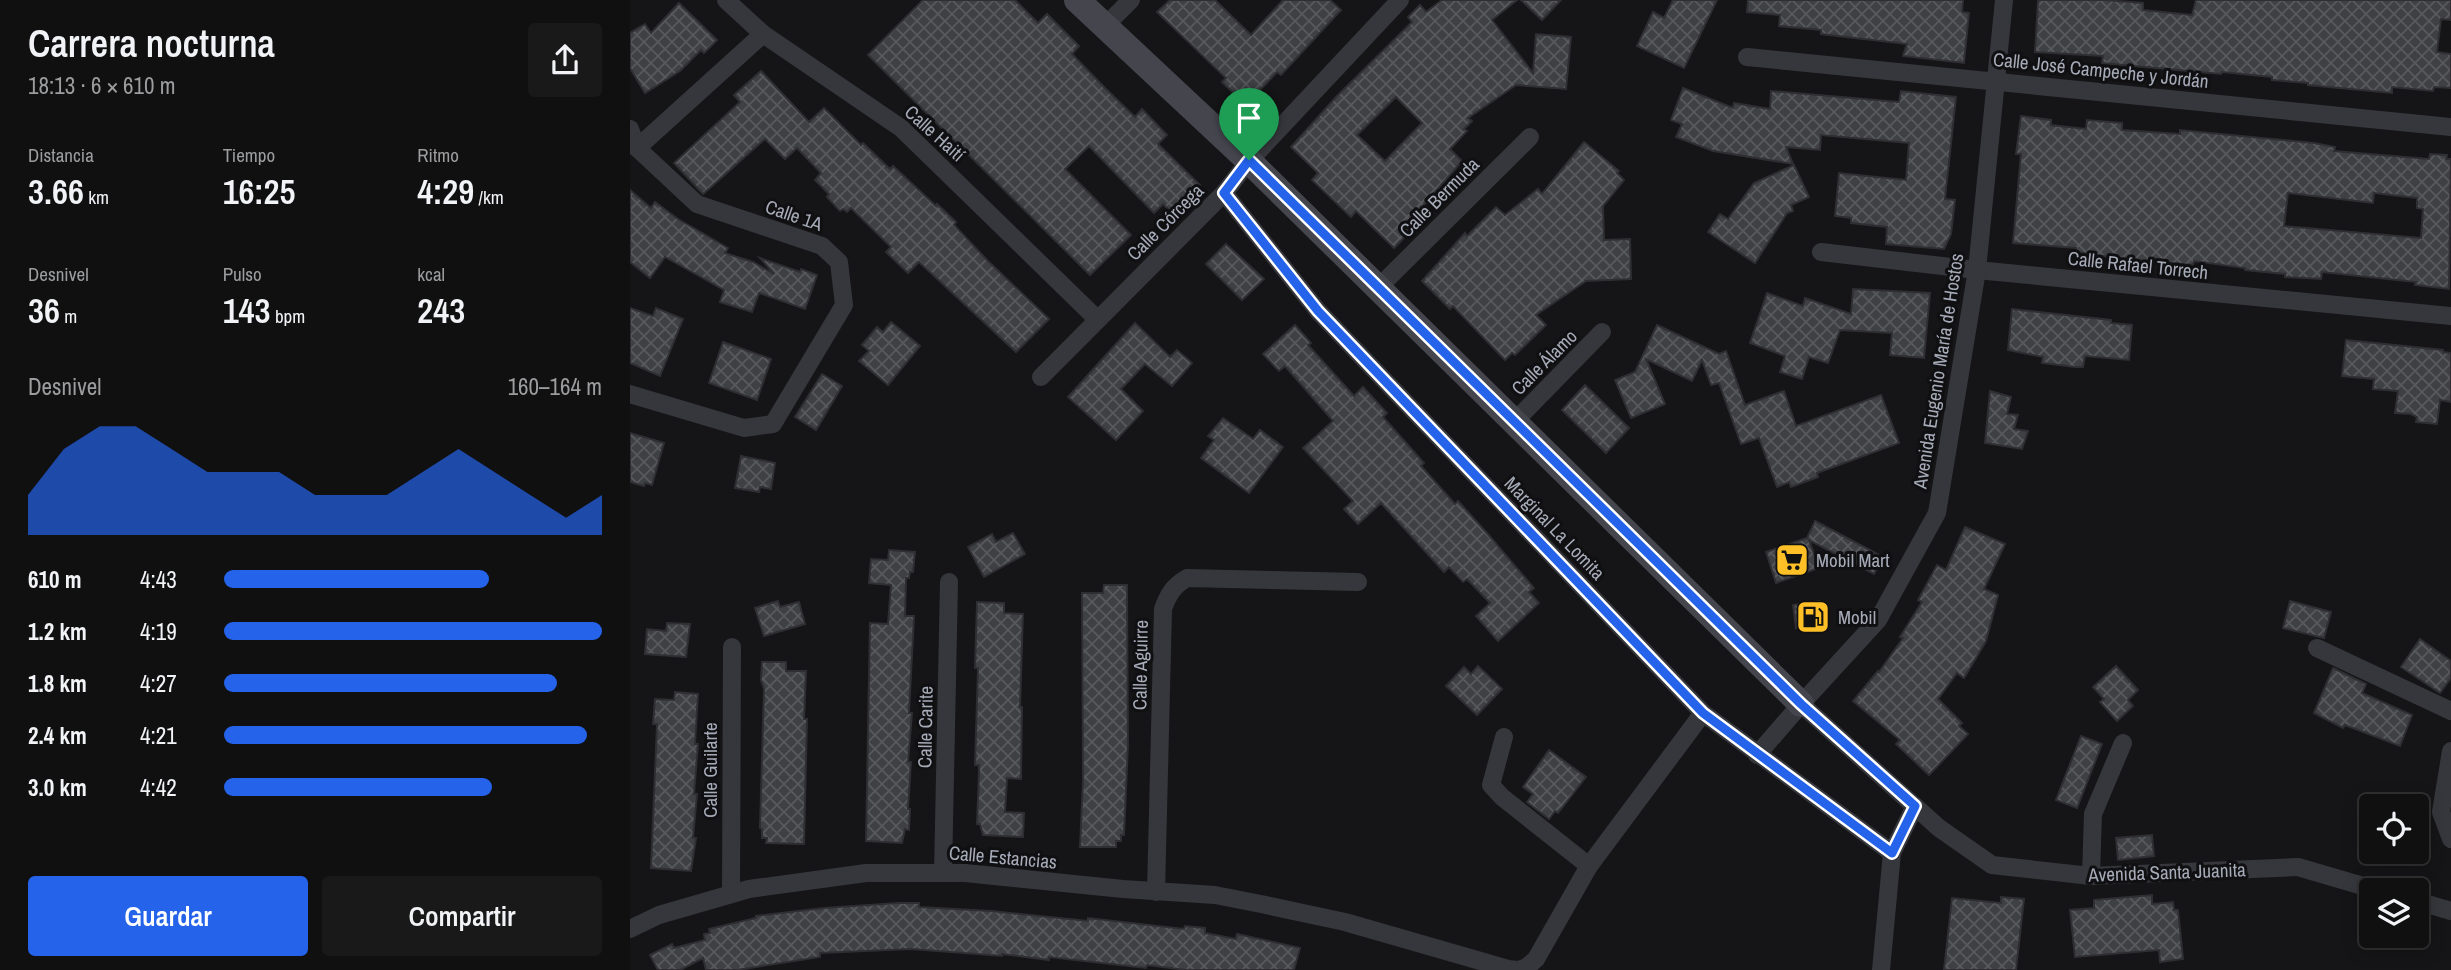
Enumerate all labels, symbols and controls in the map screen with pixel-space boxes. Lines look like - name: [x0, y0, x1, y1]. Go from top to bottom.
- text: Carrera nocturna: [28, 18, 275, 69]
- button: share: [528, 23, 602, 97]
- street label: Calle José Campeche y Jordán: [1992, 46, 2210, 94]
- text: 18:13 · 6 × 610 m: [28, 70, 175, 101]
- pin: [1219, 88, 1279, 160]
- street label: Calle Haití: [899, 99, 971, 167]
- icon: arrive: [1230, 99, 1268, 137]
- text: Distancia: [28, 142, 94, 168]
- text: Tiempo: [223, 142, 275, 168]
- text: Ritmo: [417, 142, 459, 168]
- street label: Calle Bermuda: [1393, 151, 1485, 243]
- text: 3.66: [28, 168, 84, 215]
- text: 16:25: [223, 168, 296, 215]
- text: 4:29: [417, 168, 474, 215]
- street label: Calle Córcega: [1121, 178, 1209, 266]
- text: km: [84, 184, 109, 210]
- text: /km: [474, 184, 504, 210]
- street label: Calle 1A: [762, 193, 827, 237]
- street label: Calle Rafael Torrech: [2067, 245, 2209, 285]
- street label: Avenida Eugenio María de Hostos: [1906, 251, 1969, 492]
- text: Desnivel: [28, 261, 89, 287]
- text: Pulso: [223, 261, 262, 287]
- text: kcal: [417, 261, 445, 287]
- text: 36: [28, 287, 60, 334]
- text: 143: [223, 287, 271, 334]
- text: 243: [417, 287, 465, 334]
- text: m: [60, 303, 77, 329]
- text: bpm: [271, 303, 305, 329]
- street label: Calle Álamo: [1505, 323, 1583, 401]
- text: Desnivel: [28, 371, 101, 402]
- text: 160–164 m: [508, 371, 602, 402]
- street label: Marginal La Lomita: [1499, 471, 1611, 586]
- supermarket icon: Mobil Mart: [1773, 541, 1811, 579]
- place label: Mobil Mart: [1816, 547, 1890, 573]
- text: 610 m: [28, 564, 81, 595]
- text: 4:43: [140, 564, 177, 595]
- fuel station icon: Mobil: [1794, 598, 1832, 636]
- place label: Mobil: [1838, 604, 1876, 630]
- text: 1.2 km: [28, 616, 87, 647]
- text: 4:19: [140, 616, 177, 647]
- street label: Calle Aguirre: [1126, 620, 1154, 710]
- text: 1.8 km: [28, 668, 87, 699]
- text: 4:27: [140, 668, 177, 699]
- street label: Calle Carite: [911, 686, 939, 768]
- text: 2.4 km: [28, 720, 87, 751]
- text: 4:21: [140, 720, 177, 751]
- street label: Calle Guilarte: [697, 722, 723, 818]
- text: 3.0 km: [28, 772, 87, 803]
- text: 4:42: [140, 772, 177, 803]
- map controls: [2359, 794, 2429, 948]
- button: locate: [2359, 794, 2429, 864]
- street label: Calle Estancias: [948, 839, 1058, 875]
- street label: Avenida Santa Juanita: [2087, 856, 2246, 888]
- button: Guardar: [28, 876, 308, 956]
- button: Compartir: [322, 876, 602, 956]
- button: layers: [2359, 878, 2429, 948]

